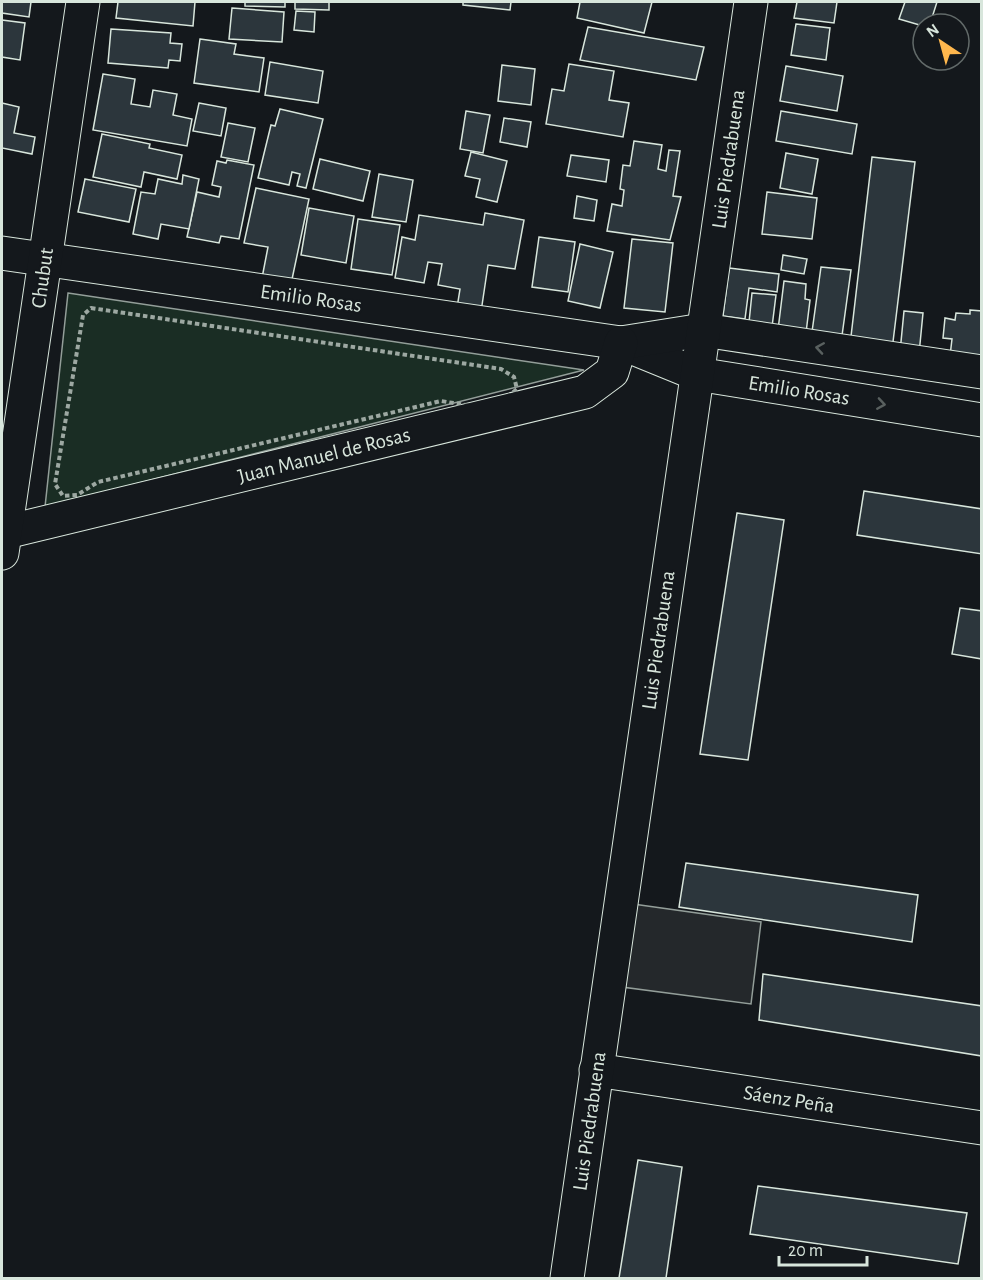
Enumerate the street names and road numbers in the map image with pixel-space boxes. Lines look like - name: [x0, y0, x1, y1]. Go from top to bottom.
- street label: Luis Piedrabuena: [708, 88, 749, 230]
- street label: Chubut: [28, 246, 57, 310]
- street label: Emilio Rosas: [259, 281, 363, 316]
- street label: Emilio Rosas: [747, 372, 851, 409]
- street label: Juan Manuel de Rosas: [236, 424, 413, 487]
- street label: Luis Piedrabuena: [638, 569, 679, 711]
- street label: Luis Piedrabuena: [569, 1050, 610, 1192]
- street label: Sáenz Peña: [742, 1082, 836, 1117]

